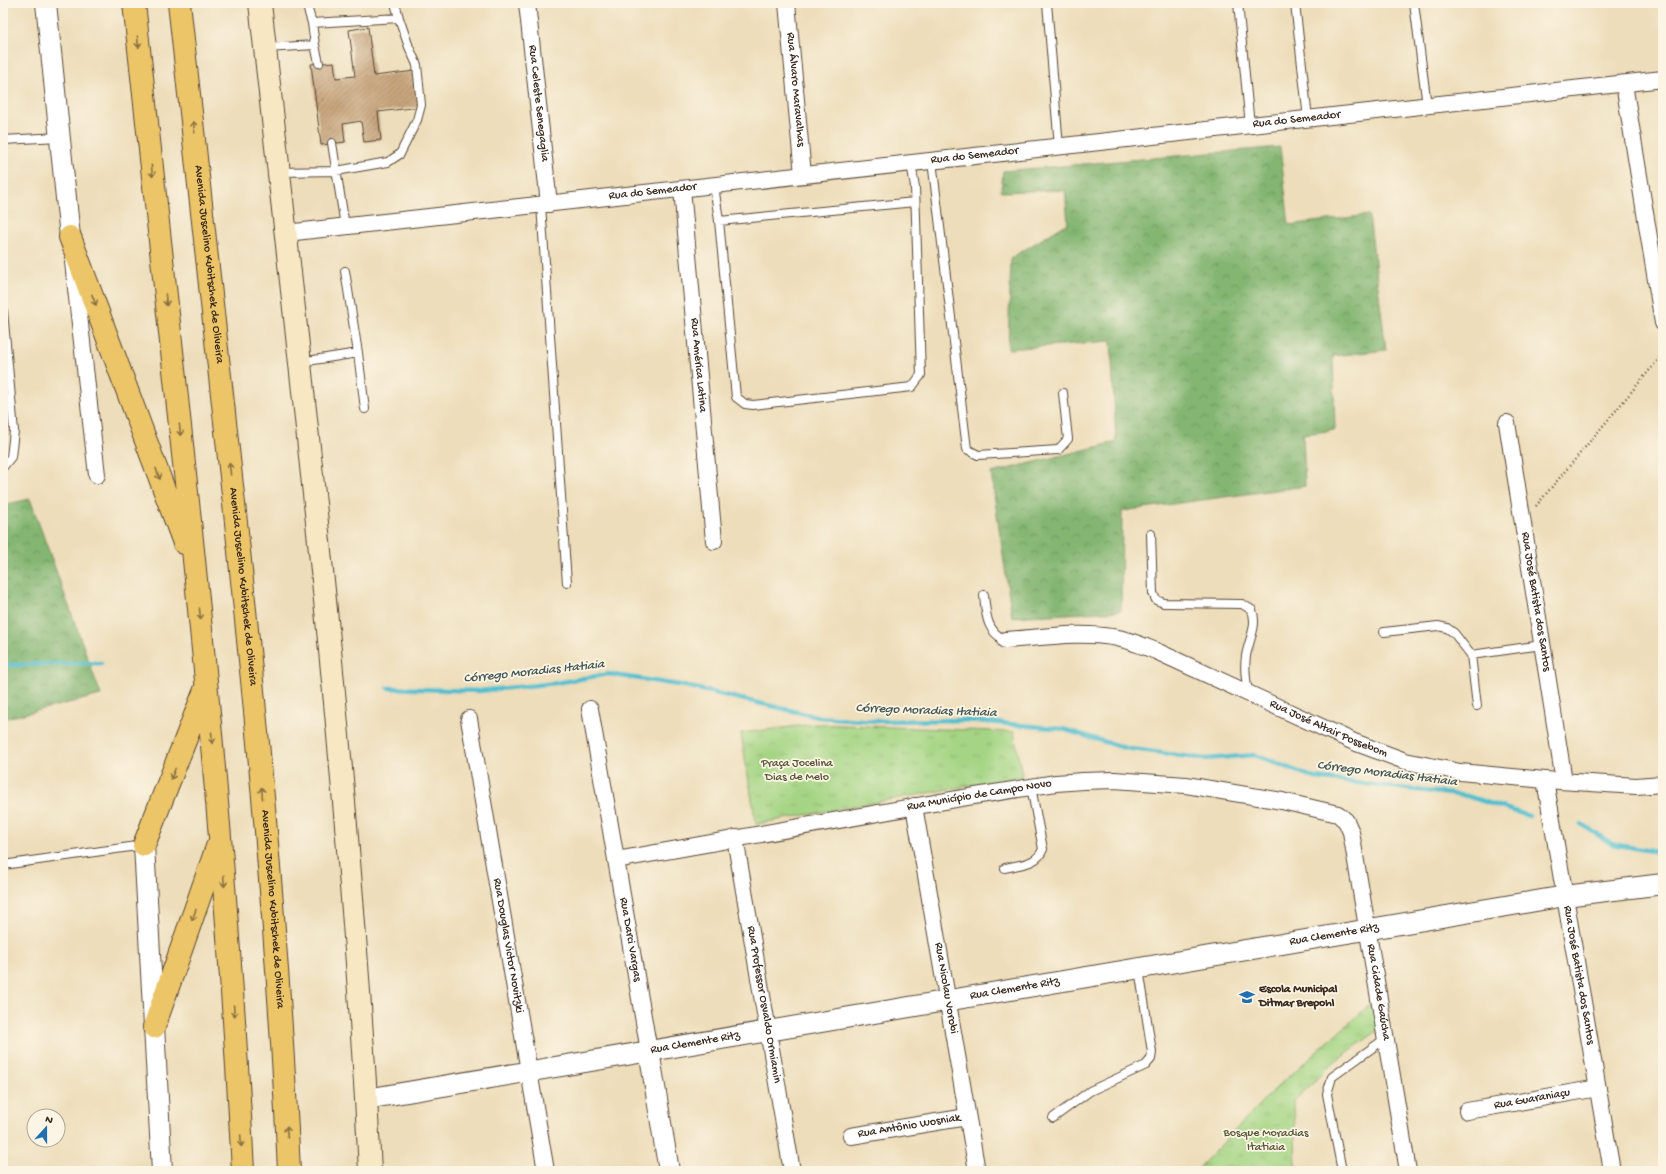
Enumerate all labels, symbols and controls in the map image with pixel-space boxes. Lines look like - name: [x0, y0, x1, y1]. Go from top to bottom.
- street label: Rua Álvaro Maravalhas: [783, 32, 807, 148]
- one-way arrow: [135, 35, 142, 48]
- street label: Rua Celeste Senegaglia: [525, 44, 551, 163]
- street label: Rua do Semeador: [1252, 108, 1343, 132]
- one-way arrow: [190, 121, 198, 134]
- street label: Rua do Semeador: [930, 144, 1021, 168]
- one-way arrow: [149, 164, 156, 177]
- street label: Avenida Juscelino Kubitschek de Oliveira: [191, 165, 226, 364]
- street label: Rua do Semeador: [608, 180, 699, 204]
- one-way arrow: [90, 293, 98, 305]
- one-way arrow: [162, 293, 170, 306]
- street label: Rua América Latina: [687, 317, 709, 413]
- one-way arrow: [176, 423, 184, 436]
- one-way arrow: [227, 462, 234, 475]
- one-way arrow: [155, 468, 163, 480]
- street label: Avenida Juscelino Kubitschek de Oliveira: [225, 487, 260, 687]
- street label: Rua José Batista dos Santos: [1517, 531, 1554, 673]
- one-way arrow: [196, 607, 203, 620]
- water label: Córrego Moradias Itatiaia: [463, 657, 606, 687]
- street label: Rua José Altair Possebom: [1267, 697, 1390, 761]
- water label: Córrego Moradias Itatiaia: [855, 701, 998, 721]
- one-way arrow: [208, 731, 215, 744]
- park label: Praça Jocelina Dias de Melo: [760, 757, 833, 785]
- water label: Córrego Moradias Itatiaia: [1316, 758, 1459, 790]
- one-way arrow: [169, 767, 176, 779]
- street label: Rua Município de Campo Novo: [906, 777, 1053, 815]
- one-way arrow: [258, 787, 266, 800]
- street label: Avenida Juscelino Kubitschek de Oliveira: [257, 809, 287, 1009]
- one-way arrow: [220, 874, 227, 887]
- street label: Rua Douglas Victor Novitzki: [489, 877, 526, 1014]
- street label: Rua Darci Vargas: [616, 896, 644, 983]
- street label: Rua José Batista dos Santos: [1560, 905, 1597, 1046]
- one-way arrow: [189, 908, 197, 920]
- street label: Rua Clemente Ritz: [1289, 921, 1381, 950]
- street label: Rua Professor Osvaldo Ormiamin: [743, 925, 784, 1084]
- street label: Rua Nicolau Vorobi: [931, 942, 960, 1035]
- street label: Rua Cidade Gaúcha: [1363, 943, 1393, 1042]
- street label: Rua Clemente Ritz: [969, 975, 1061, 1004]
- place label: Escola Municipal Ditmar Brepohl: [1258, 983, 1338, 1011]
- school or university icon: Escola Municipal Ditmar Brepohl: [1238, 988, 1256, 1006]
- one-way arrow: [230, 1004, 237, 1017]
- street label: Rua Clemente Ritz: [650, 1029, 742, 1058]
- street label: Rua Guaraniaçu: [1493, 1086, 1571, 1113]
- north arrow: [26, 1108, 66, 1148]
- street label: Rua Antônio Wosniak: [857, 1111, 963, 1142]
- text: N: [43, 1114, 54, 1127]
- one-way arrow: [283, 1126, 290, 1139]
- park label: Bosque Moradias Itatiaia: [1223, 1127, 1309, 1155]
- one-way arrow: [238, 1134, 245, 1147]

